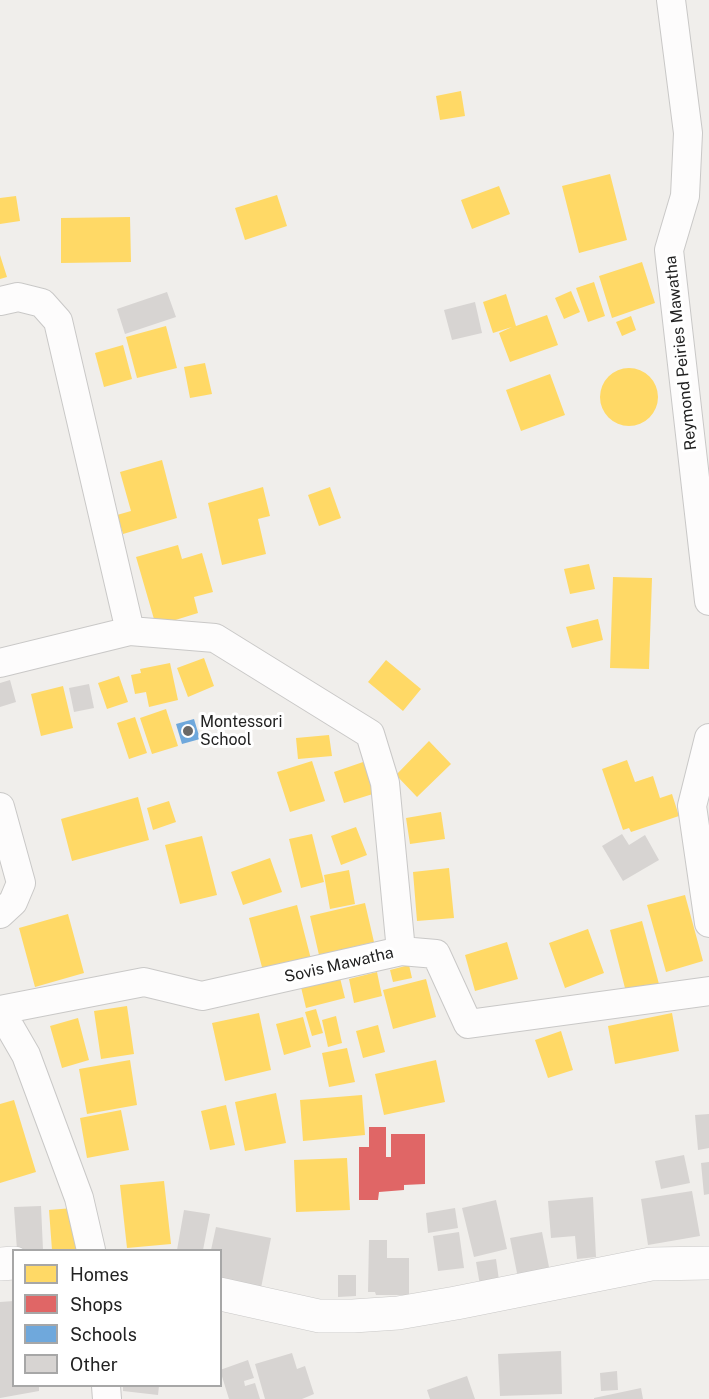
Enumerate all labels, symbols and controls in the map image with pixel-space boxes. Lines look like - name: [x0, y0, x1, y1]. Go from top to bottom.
- street label: Reymond Peiries Mawatha: [661, 255, 701, 451]
- place label: Montessori School: [200, 712, 282, 750]
- marker: Montessori School: [181, 724, 195, 738]
- street label: Sovis Mawatha: [283, 943, 395, 987]
- legend: [12, 1249, 222, 1387]
- text: Homes: [70, 1264, 129, 1285]
- text: Shops: [70, 1294, 122, 1315]
- text: Schools: [70, 1324, 137, 1345]
- text: Other: [70, 1354, 118, 1375]

